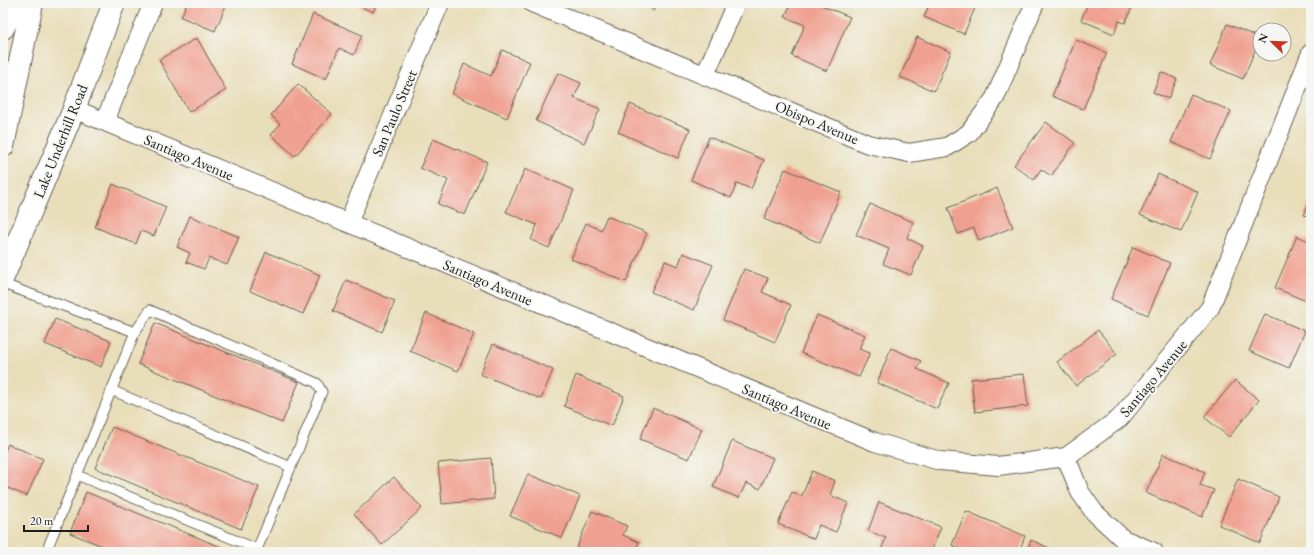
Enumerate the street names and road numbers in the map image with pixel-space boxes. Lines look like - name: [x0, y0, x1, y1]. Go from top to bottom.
- street label: San Paulo Street: [367, 67, 421, 159]
- street label: Lake Underhill Road: [29, 81, 92, 201]
- street label: Obispo Avenue: [772, 96, 862, 148]
- street label: Santiago Avenue: [141, 130, 237, 184]
- street label: Santiago Avenue: [440, 255, 536, 309]
- street label: Santiago Avenue: [1115, 335, 1191, 421]
- street label: Santiago Avenue: [739, 379, 835, 433]

